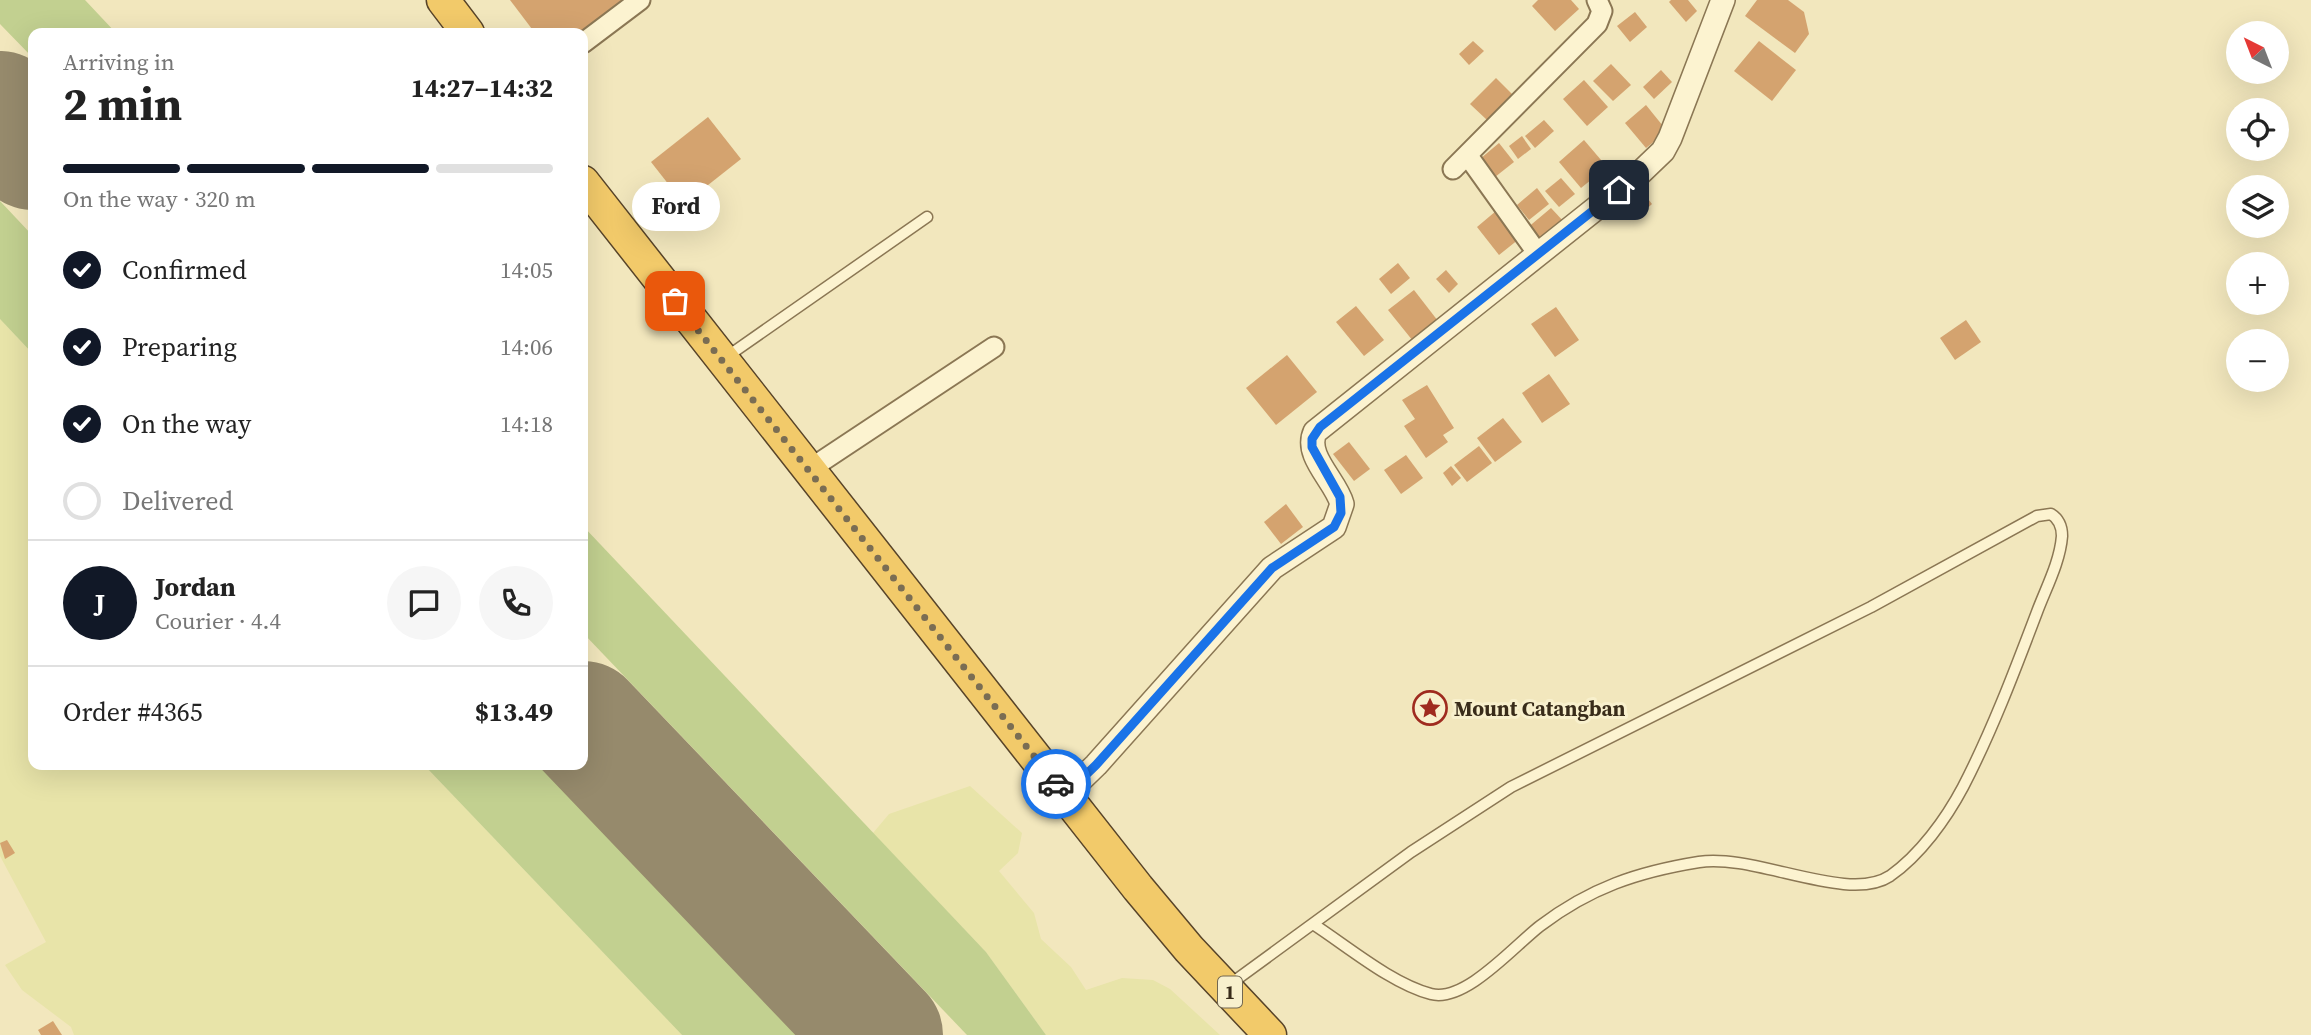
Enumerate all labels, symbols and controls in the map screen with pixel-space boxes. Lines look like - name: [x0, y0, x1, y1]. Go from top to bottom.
- north arrow: [2226, 21, 2289, 84]
- map controls: [2226, 21, 2289, 392]
- text: Arriving in: [63, 46, 175, 78]
- text: 14:27–14:32: [411, 70, 553, 106]
- text: 2 min: [63, 72, 182, 135]
- button: locate: [2226, 98, 2289, 161]
- pin: [1589, 160, 1649, 220]
- icon: home: [1600, 171, 1638, 209]
- button: layers: [2226, 175, 2289, 238]
- callout: Ford: [631, 182, 719, 231]
- text: On the way · 320 m: [63, 183, 256, 215]
- text: Ford: [651, 190, 701, 222]
- icon: check: [63, 251, 101, 289]
- text: Confirmed: [122, 252, 247, 288]
- button: +: [2226, 252, 2289, 315]
- text: 14:05: [500, 254, 553, 286]
- pin: [645, 271, 705, 331]
- icon: bag: [656, 282, 694, 320]
- icon: check: [63, 328, 101, 366]
- text: Preparing: [122, 329, 237, 365]
- button: −: [2226, 329, 2289, 392]
- text: 14:06: [500, 331, 553, 363]
- icon: check: [63, 405, 101, 443]
- text: On the way: [122, 406, 251, 442]
- text: 14:18: [500, 408, 553, 440]
- text: Delivered: [122, 483, 233, 519]
- button: chat: [387, 566, 461, 640]
- button: phone: [479, 566, 553, 640]
- text: Jordan: [155, 569, 236, 605]
- text: J: [95, 585, 105, 621]
- text: Courier · 4.4: [155, 605, 281, 637]
- place icon: Mount Catangban: [1411, 689, 1449, 727]
- text: Order #4365: [63, 694, 203, 730]
- text: $13.49: [475, 694, 553, 730]
- place label: Mount Catangban: [1454, 694, 1626, 723]
- courier: [1021, 749, 1091, 819]
- icon: car: [1037, 765, 1075, 803]
- road number: 1: [1218, 976, 1242, 1008]

